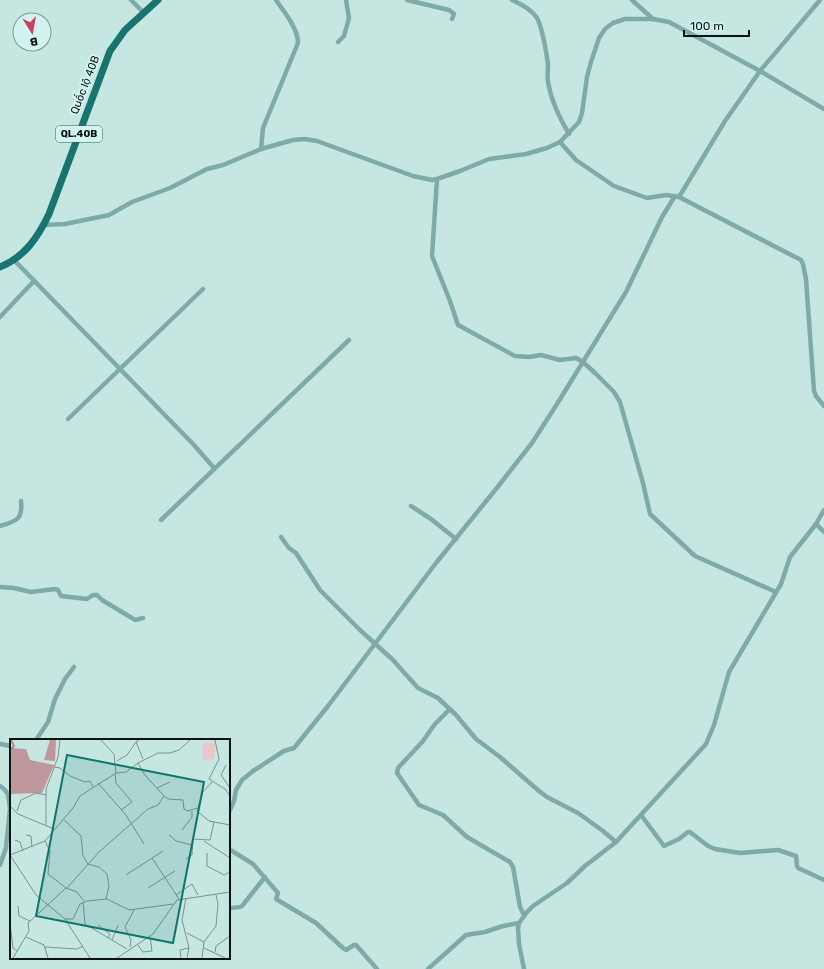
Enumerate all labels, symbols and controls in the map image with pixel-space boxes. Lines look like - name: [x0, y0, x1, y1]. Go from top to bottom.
- north arrow: [12, 12, 52, 52]
- scale bar: [684, 12, 749, 38]
- text: 100 m: [690, 19, 724, 33]
- text: B: [29, 34, 39, 48]
- street label: Quốc lộ 40B: [67, 53, 102, 116]
- road number: QL.40B: [56, 126, 102, 142]
- inset map: [10, 739, 230, 959]

